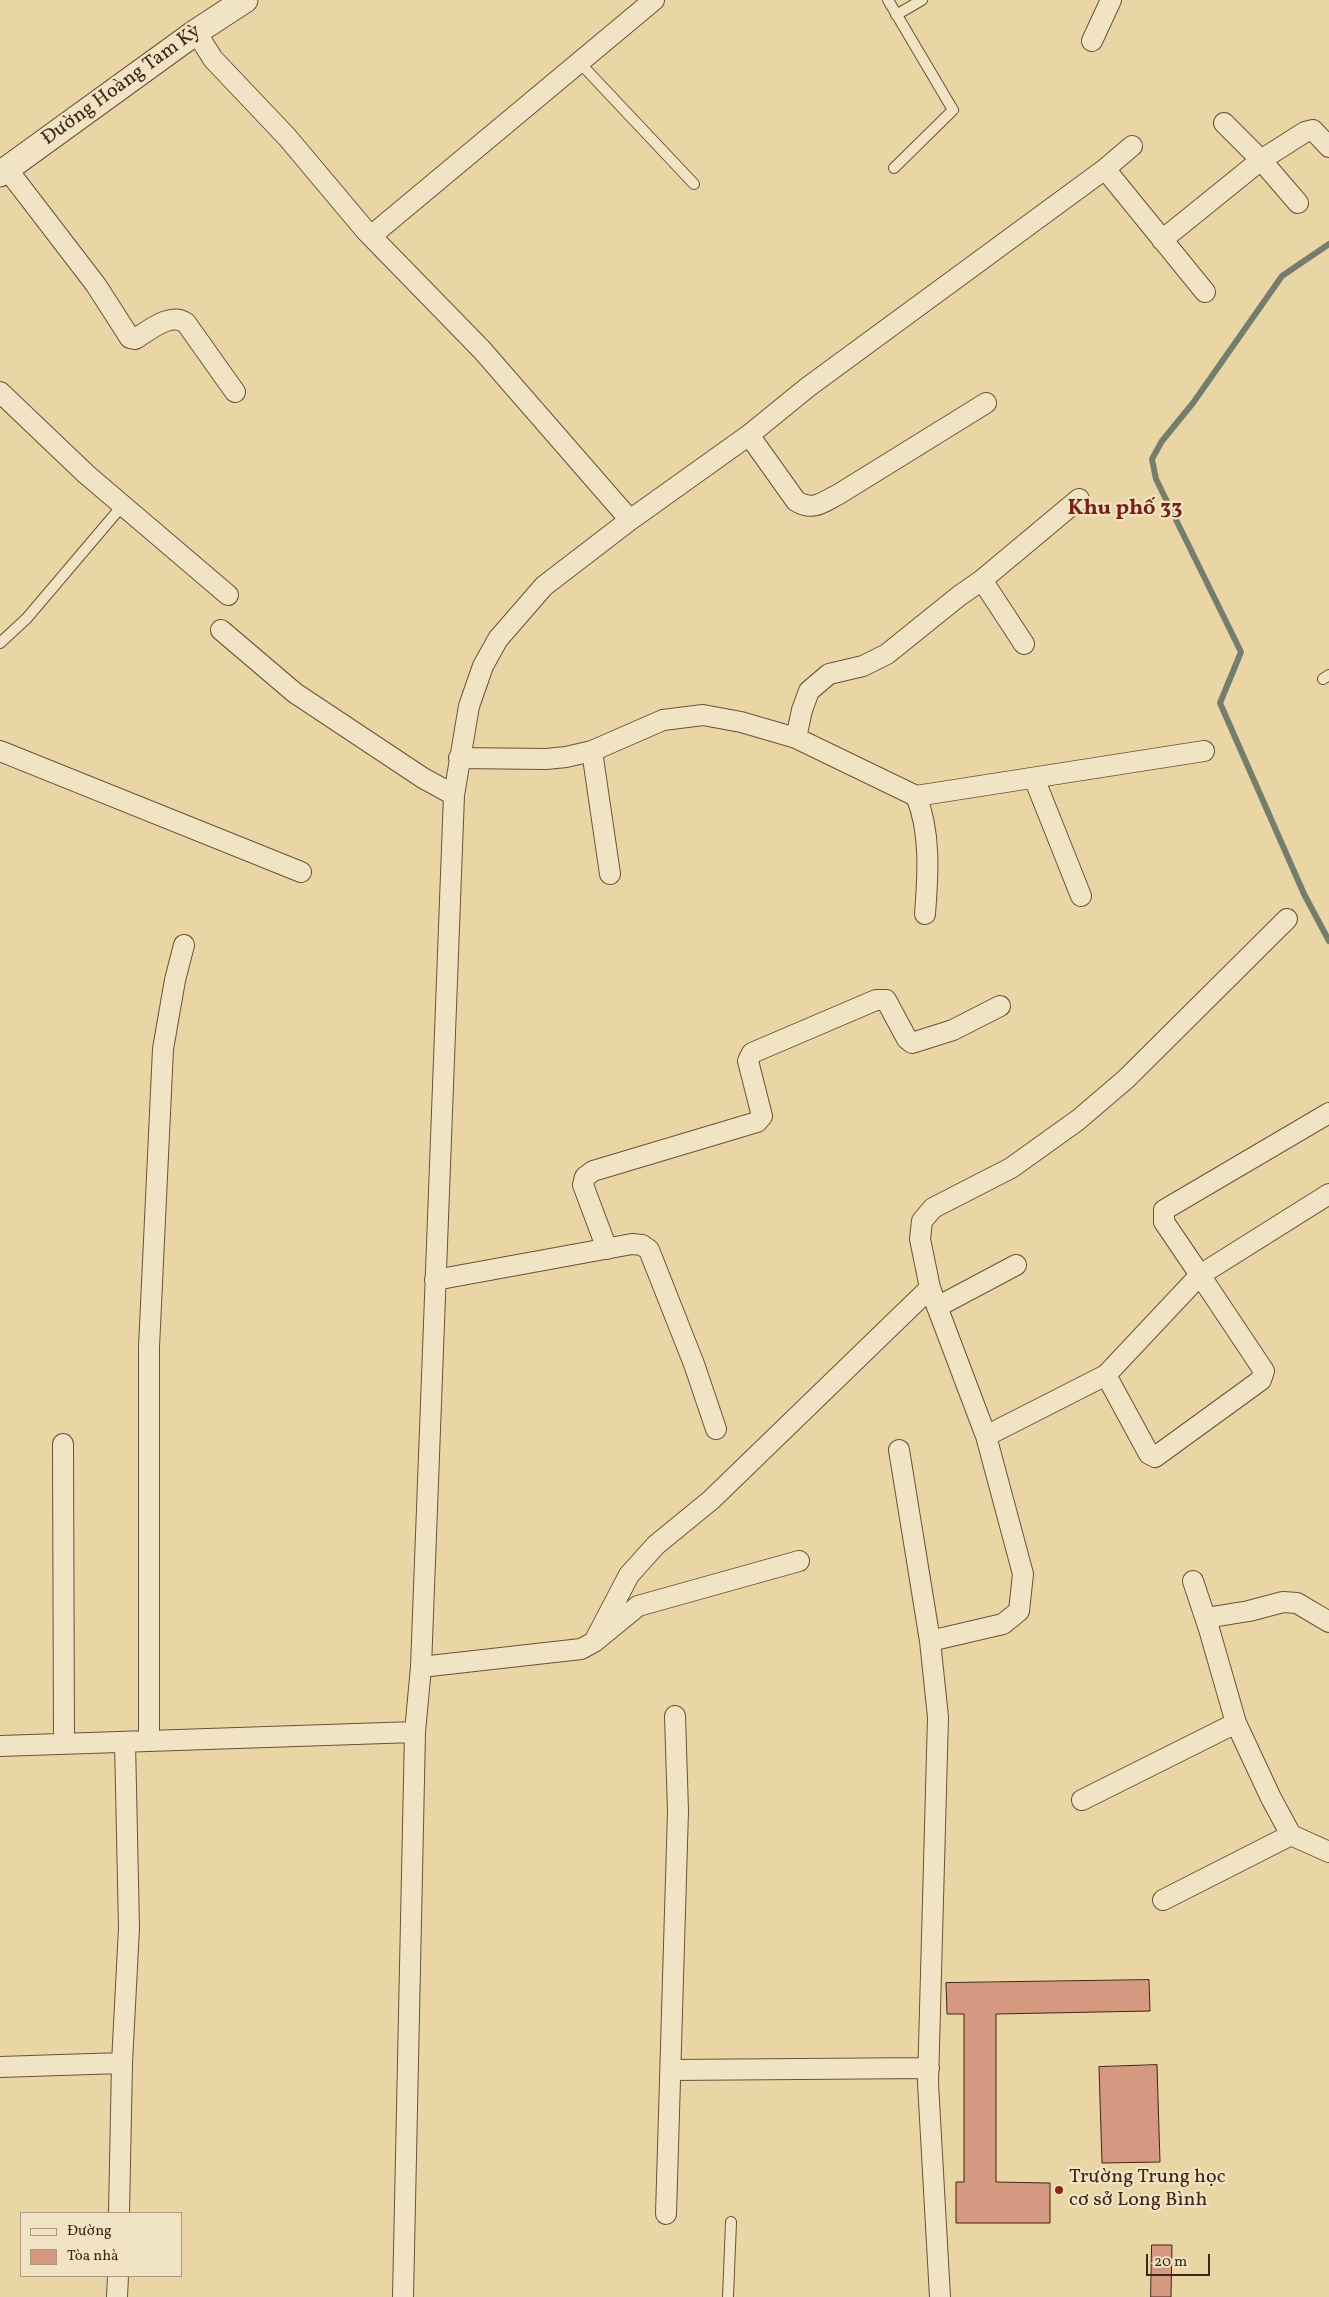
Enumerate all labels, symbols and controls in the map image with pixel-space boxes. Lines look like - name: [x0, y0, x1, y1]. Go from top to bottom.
- street label: Đường Hoàng Tam Kỳ: [38, 20, 206, 152]
- district label: Khu phố 33: [1068, 497, 1182, 523]
- place label: Trường Trung học cơ sở Long Bình: [1069, 2166, 1226, 2213]
- marker: Trường Trung học cơ sở Long Bình: [1053, 2184, 1065, 2196]
- legend: [20, 2212, 182, 2277]
- text: Đường: [67, 2221, 112, 2242]
- scale bar: [1149, 2244, 1213, 2276]
- text: Tòa nhà: [67, 2246, 119, 2267]
- text: 20 m: [1154, 2252, 1187, 2273]

